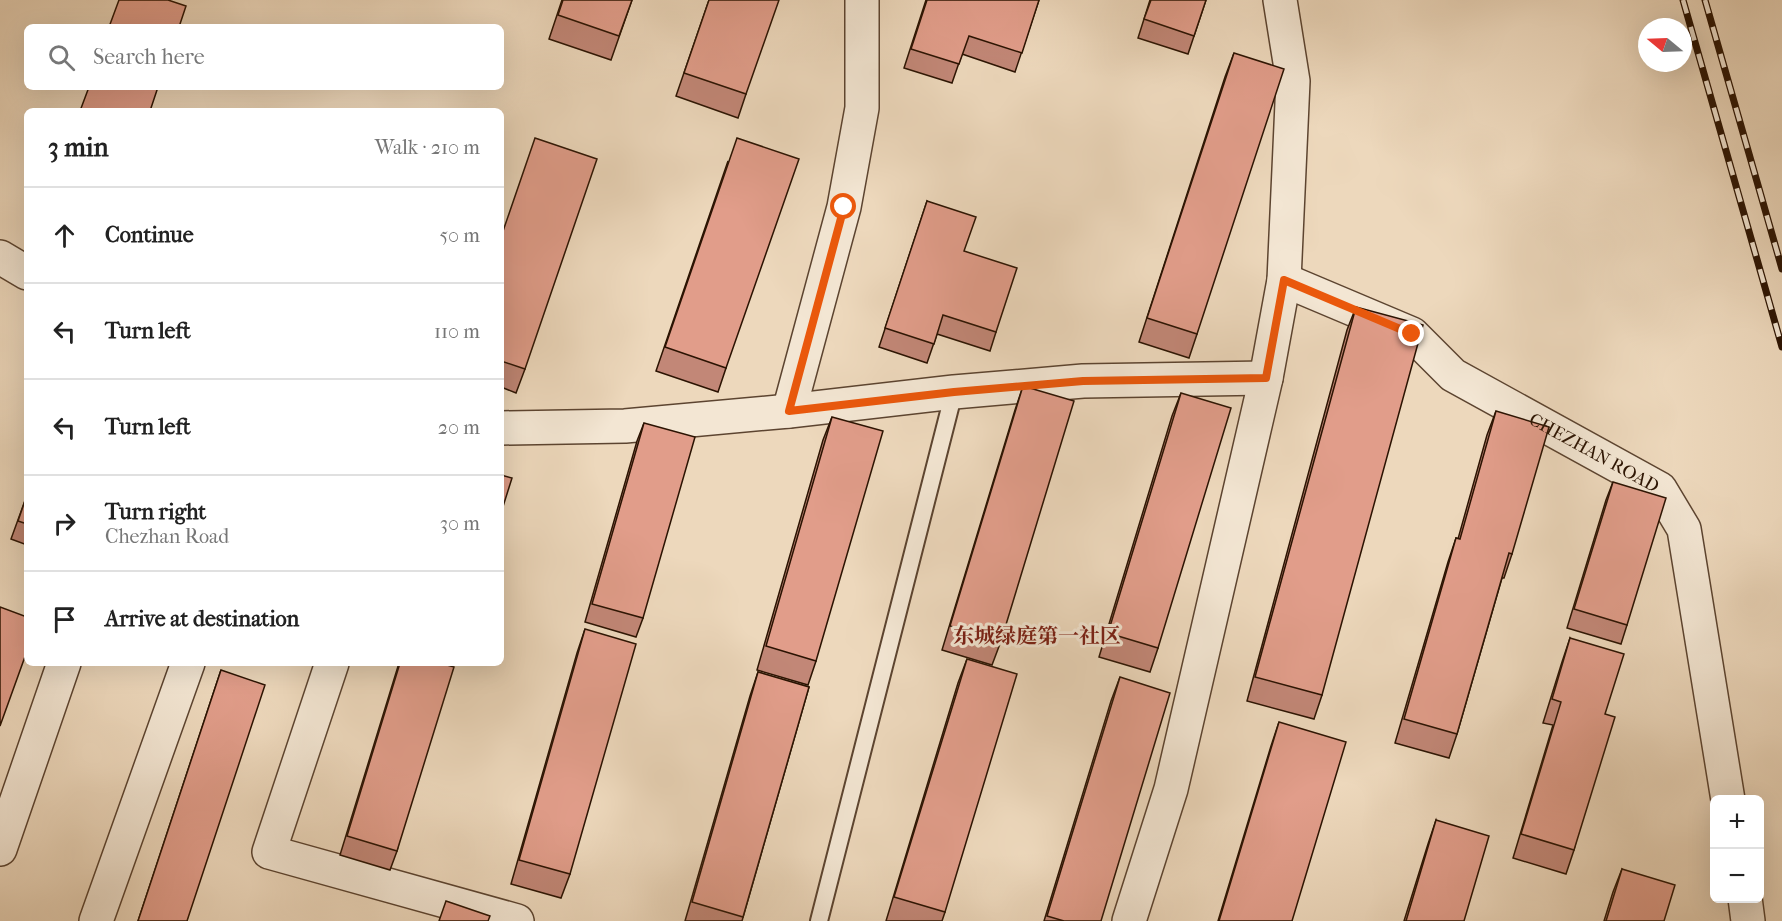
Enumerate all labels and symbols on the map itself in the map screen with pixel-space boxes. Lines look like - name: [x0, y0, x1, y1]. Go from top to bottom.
- north arrow: [1638, 18, 1692, 72]
- route start: [830, 193, 856, 219]
- route end: [1398, 320, 1424, 346]
- street label: CHEZHAN ROAD: [1526, 409, 1663, 497]
- district label: 东城绿庭第一社区: [953, 624, 1121, 648]

